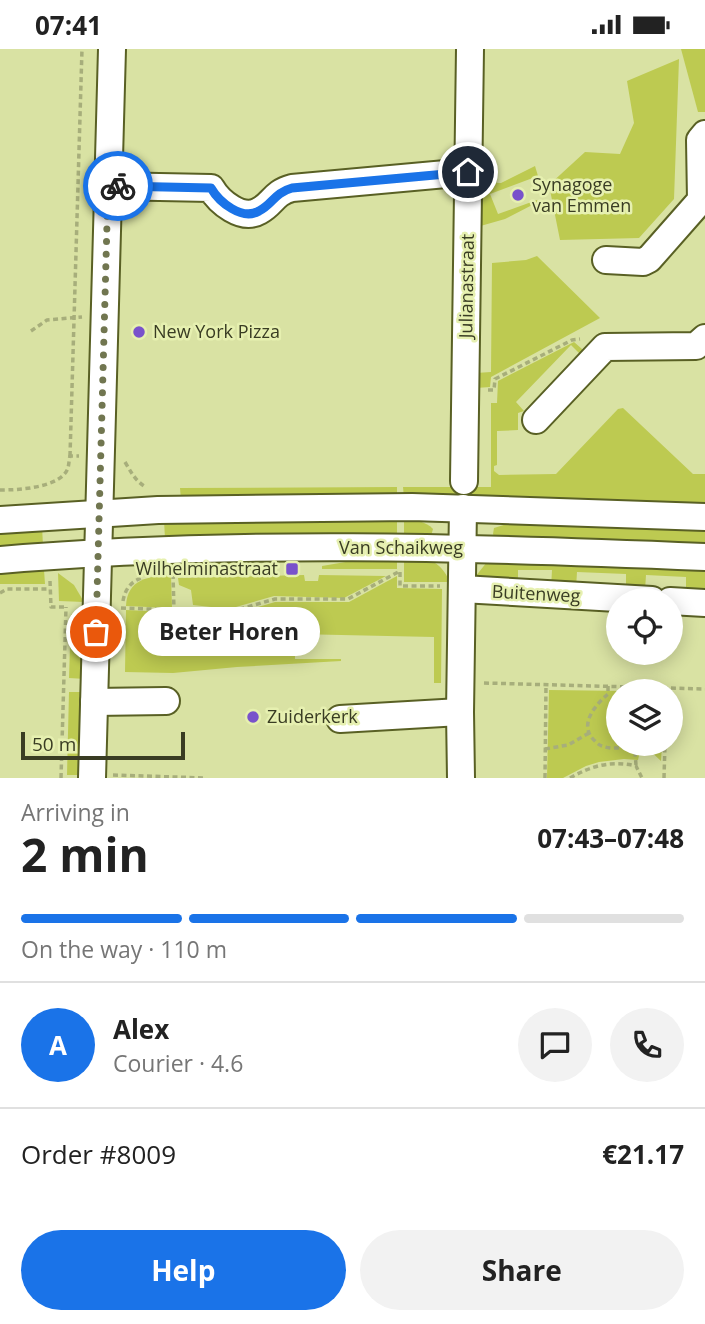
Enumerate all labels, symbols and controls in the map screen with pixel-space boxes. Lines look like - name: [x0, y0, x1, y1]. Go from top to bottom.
- text: 07:41: [35, 7, 102, 43]
- pin: [438, 142, 498, 202]
- courier: [83, 151, 153, 221]
- icon: home: [449, 153, 487, 191]
- icon: bike: [99, 167, 137, 205]
- place label: Synagoge van Emmen: [532, 172, 631, 217]
- marker: Synagoge van Emmen: [510, 187, 526, 203]
- street label: Julianastraat: [453, 233, 479, 341]
- place label: New York Pizza: [153, 319, 280, 343]
- marker: New York Pizza: [131, 324, 147, 340]
- street label: Van Schaikweg: [339, 535, 463, 559]
- place label: Wilhelminastraat: [136, 556, 278, 580]
- marker: Wilhelminastraat: [284, 561, 300, 577]
- street label: Buitenweg: [491, 579, 581, 607]
- map controls: [606, 588, 683, 756]
- button: locate: [606, 588, 683, 665]
- pin: [66, 602, 126, 662]
- callout: Beter Horen: [138, 607, 320, 657]
- icon: bag: [77, 613, 115, 651]
- text: Beter Horen: [159, 615, 299, 647]
- button: layers: [606, 679, 683, 756]
- place label: Zuiderkerk: [267, 704, 358, 728]
- marker: Zuiderkerk: [245, 709, 261, 725]
- scale bar: [21, 729, 186, 761]
- text: 50 m: [32, 731, 76, 757]
- text: Arriving in: [21, 796, 130, 828]
- text: 07:43–07:48: [537, 820, 684, 856]
- text: 2 min: [21, 823, 149, 885]
- text: On the way · 110 m: [21, 933, 227, 965]
- button: chat: [518, 1008, 592, 1082]
- button: phone: [610, 1008, 684, 1082]
- text: Alex: [113, 1011, 169, 1047]
- text: A: [49, 1027, 67, 1063]
- text: Courier · 4.6: [113, 1047, 243, 1079]
- text: Order #8009: [21, 1136, 176, 1172]
- text: €21.17: [602, 1136, 684, 1172]
- button: Help: [21, 1230, 346, 1310]
- button: Share: [360, 1230, 684, 1310]

